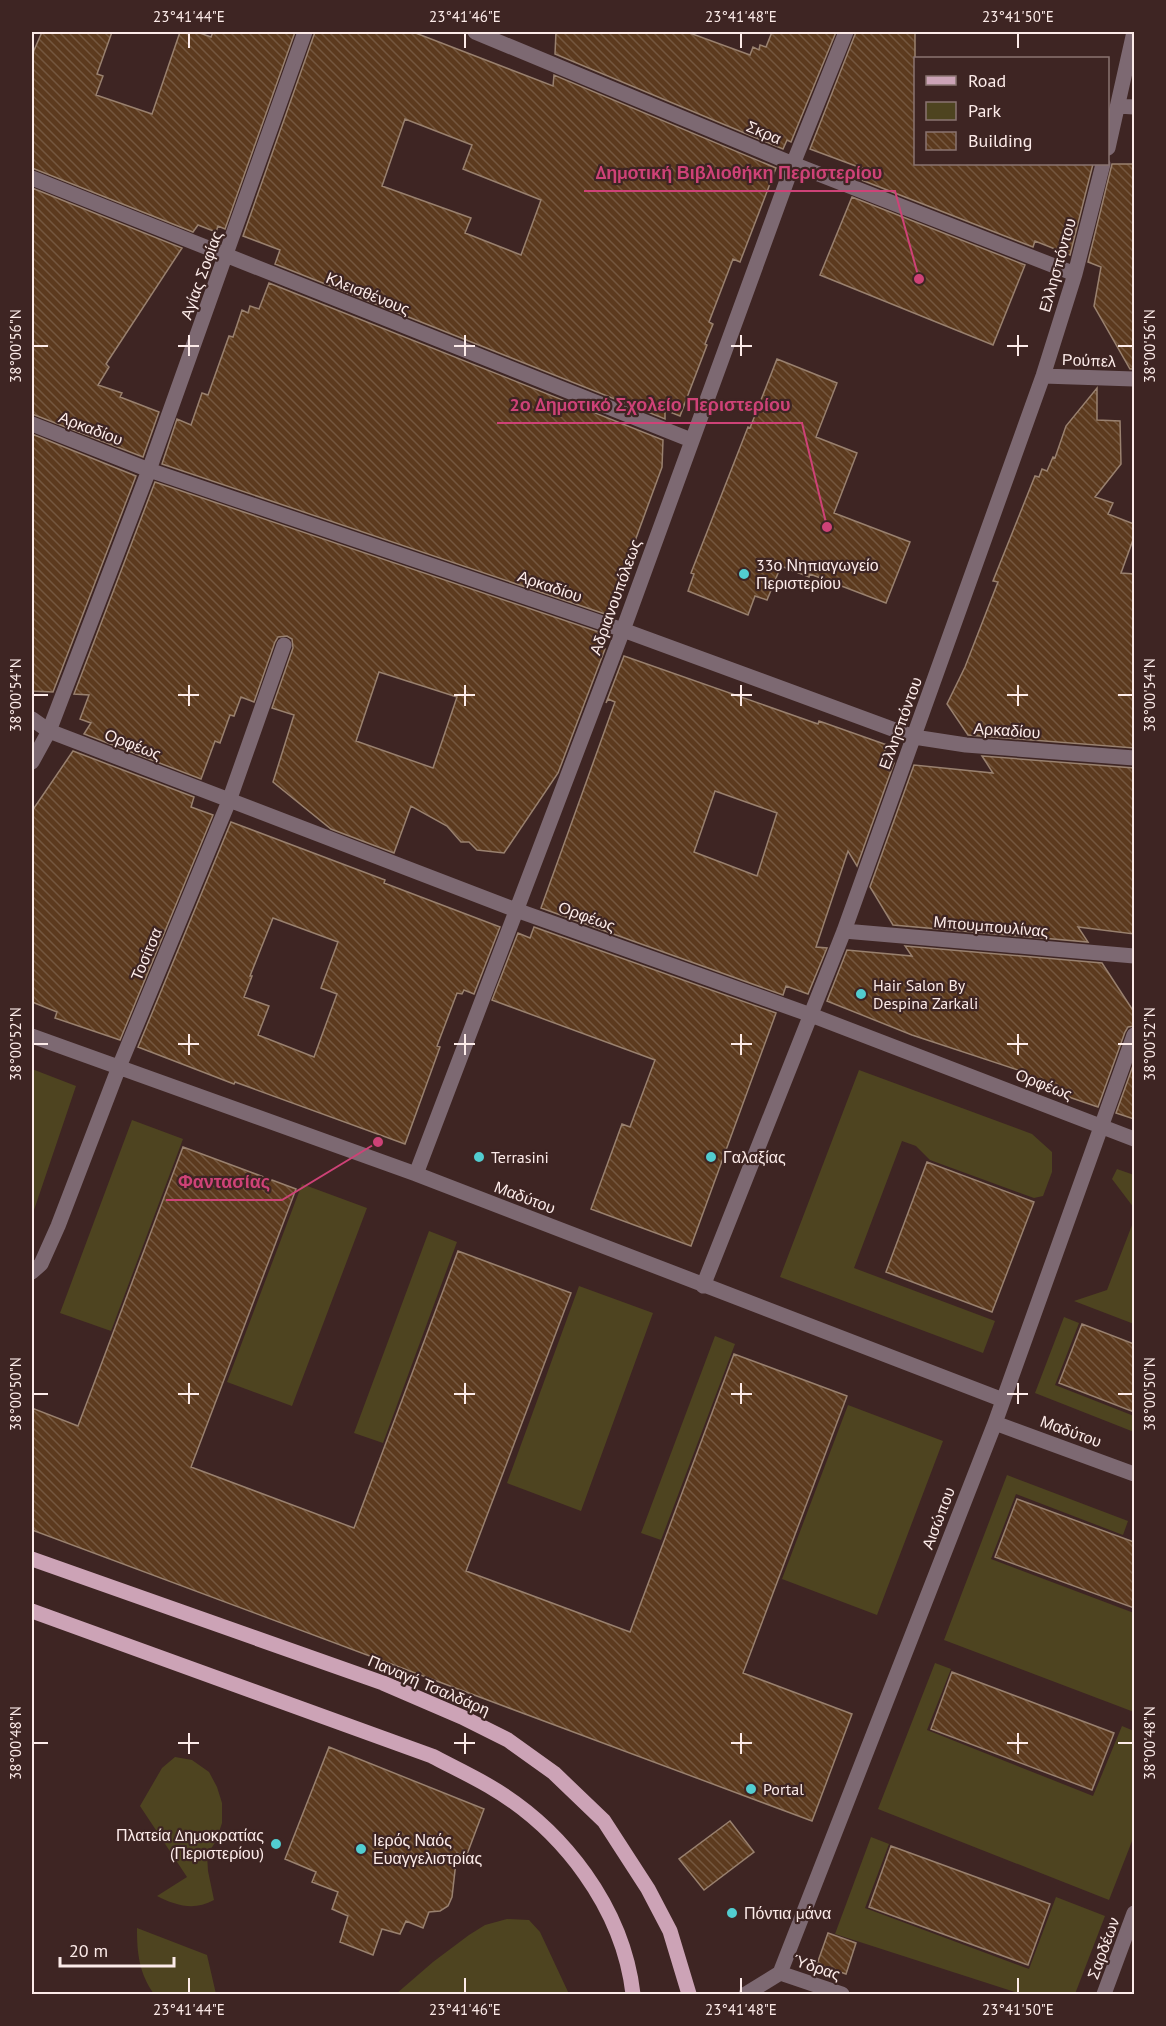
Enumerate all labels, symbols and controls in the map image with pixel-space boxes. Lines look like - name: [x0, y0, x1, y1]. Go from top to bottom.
- text: 23°41'44"E: [153, 7, 225, 26]
- text: 23°41'46"E: [429, 7, 501, 26]
- text: 23°41'48"E: [705, 7, 777, 26]
- text: 23°41'50"E: [982, 7, 1054, 26]
- legend: [914, 57, 1109, 165]
- text: Road: [968, 69, 1006, 92]
- text: Park: [968, 99, 1001, 122]
- street label: Σκρα: [743, 116, 785, 148]
- text: Building: [968, 129, 1032, 152]
- callout: Δημοτική Βιβλιοθήκη Περιστερίου: [584, 155, 895, 191]
- text: Δημοτική Βιβλιοθήκη Περιστερίου: [596, 161, 882, 184]
- street label: Ελλησπόντου: [1034, 216, 1080, 314]
- street label: Αγίας Σοφίας: [176, 228, 226, 322]
- street label: Κλεισθένους: [323, 267, 413, 319]
- text: 38°00'56"N: [6, 309, 25, 383]
- text: 38°00'56"N: [1140, 309, 1159, 383]
- street label: Ρούπελ: [1062, 349, 1116, 371]
- callout: 2ο Δημοτικό Σχολείο Περιστερίου: [497, 387, 802, 423]
- text: 2ο Δημοτικό Σχολείο Περιστερίου: [510, 393, 790, 416]
- street label: Αρκαδίου: [56, 407, 126, 449]
- street label: Αδριανουπόλεως: [585, 536, 645, 658]
- place label: 33ο Νηπιαγωγείο Περιστερίου: [756, 555, 879, 593]
- street label: Αρκαδίου: [515, 566, 585, 606]
- marker: 33ο Νηπιαγωγείο Περιστερίου: [737, 567, 751, 581]
- text: 38°00'54"N: [6, 658, 25, 732]
- text: 38°00'54"N: [1140, 658, 1159, 732]
- street label: Ελλησπόντου: [874, 674, 926, 772]
- street label: Αρκαδίου: [973, 718, 1041, 742]
- street label: Ορφέως: [102, 724, 165, 764]
- street label: Ορφέως: [556, 896, 619, 936]
- street label: Μπουμπουλίνας: [933, 911, 1050, 941]
- street label: Τοσίτσα: [126, 925, 166, 983]
- place label: Hair Salon By Despina Zarkali: [873, 975, 978, 1013]
- marker: Hair Salon By Despina Zarkali: [854, 987, 868, 1001]
- text: 38°00'52"N: [6, 1007, 25, 1081]
- text: 38°00'52"N: [1140, 1007, 1159, 1081]
- street label: Ορφέως: [1013, 1064, 1076, 1104]
- place label: Terrasini: [491, 1147, 549, 1167]
- place label: Γαλαξίας: [723, 1147, 786, 1167]
- marker: Terrasini: [472, 1150, 486, 1164]
- marker: Γαλαξίας: [704, 1150, 718, 1164]
- callout: Φαντασίας: [166, 1164, 282, 1200]
- text: Φαντασίας: [178, 1170, 270, 1193]
- street label: Μαδύτου: [492, 1176, 558, 1218]
- text: 38°00'50"N: [6, 1357, 25, 1431]
- text: 38°00'50"N: [1140, 1357, 1159, 1431]
- street label: Μαδύτου: [1038, 1411, 1104, 1451]
- street label: Αισώπου: [917, 1484, 959, 1552]
- street label: Παναγή Τσαλδάρη: [365, 1650, 493, 1720]
- text: 38°00'48"N: [6, 1706, 25, 1780]
- text: 38°00'48"N: [1140, 1706, 1159, 1780]
- place label: Portal: [763, 1779, 804, 1799]
- marker: Portal: [744, 1782, 758, 1796]
- place label: Πλατεία Δημοκρατίας (Περιστερίου): [116, 1825, 264, 1863]
- place label: Ιερός Ναός Ευαγγελιστρίας: [373, 1830, 482, 1868]
- marker: Πλατεία Δημοκρατίας (Περιστερίου): [269, 1837, 283, 1851]
- marker: Ιερός Ναός Ευαγγελιστρίας: [354, 1842, 368, 1856]
- place label: Πόντια μάνα: [744, 1903, 831, 1923]
- marker: Πόντια μάνα: [725, 1906, 739, 1920]
- street label: Σαρδέων: [1083, 1914, 1123, 1982]
- scale bar: [60, 1930, 174, 1968]
- text: 20 m: [69, 1939, 108, 1962]
- street label: Ύδρας: [791, 1950, 844, 1984]
- text: 23°41'44"E: [153, 2000, 225, 2019]
- text: 23°41'46"E: [429, 2000, 501, 2019]
- text: 23°41'48"E: [705, 2000, 777, 2019]
- text: 23°41'50"E: [982, 2000, 1054, 2019]

